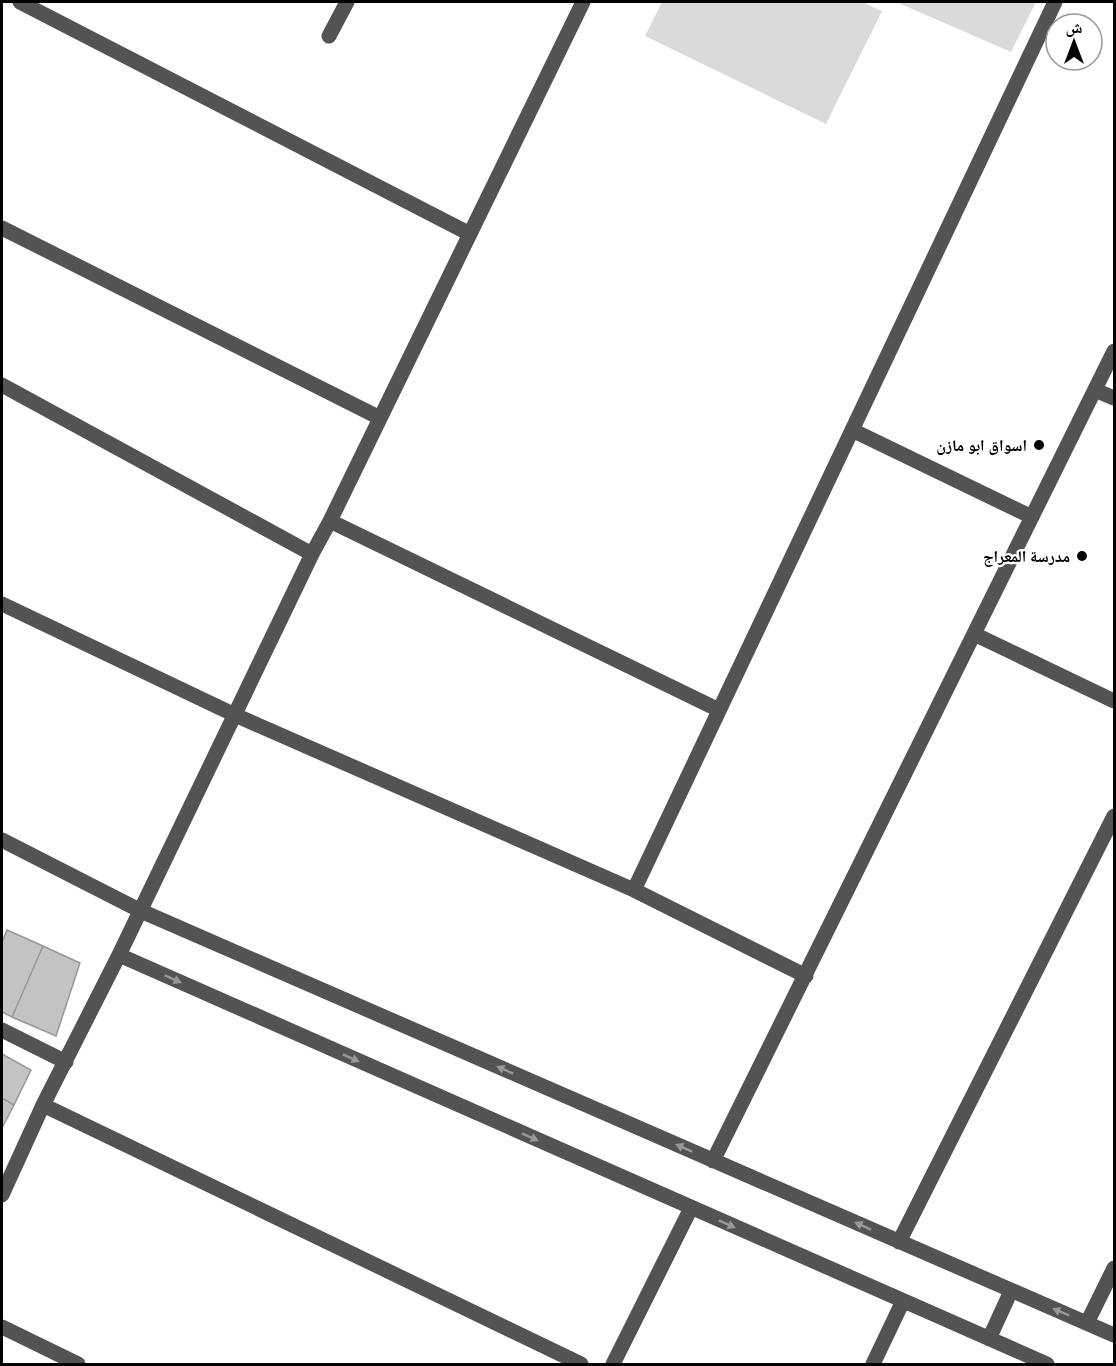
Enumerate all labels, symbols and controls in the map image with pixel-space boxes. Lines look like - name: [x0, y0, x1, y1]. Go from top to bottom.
- north arrow: [1044, 12, 1104, 72]
- text: ش: [1066, 18, 1083, 37]
- place label: اسواق ابو مازن: [936, 436, 1027, 455]
- marker: اسواق ابو مازن: [1032, 438, 1046, 452]
- place label: مدرسة المعراج: [983, 547, 1070, 567]
- marker: مدرسة المعراج: [1075, 549, 1089, 563]
- one-way arrow: [164, 974, 182, 984]
- one-way arrow: [343, 1053, 361, 1063]
- one-way arrow: [496, 1065, 514, 1075]
- one-way arrow: [521, 1132, 538, 1141]
- one-way arrow: [675, 1143, 693, 1152]
- one-way arrow: [719, 1219, 737, 1229]
- one-way arrow: [853, 1221, 871, 1231]
- one-way arrow: [1051, 1307, 1069, 1317]

